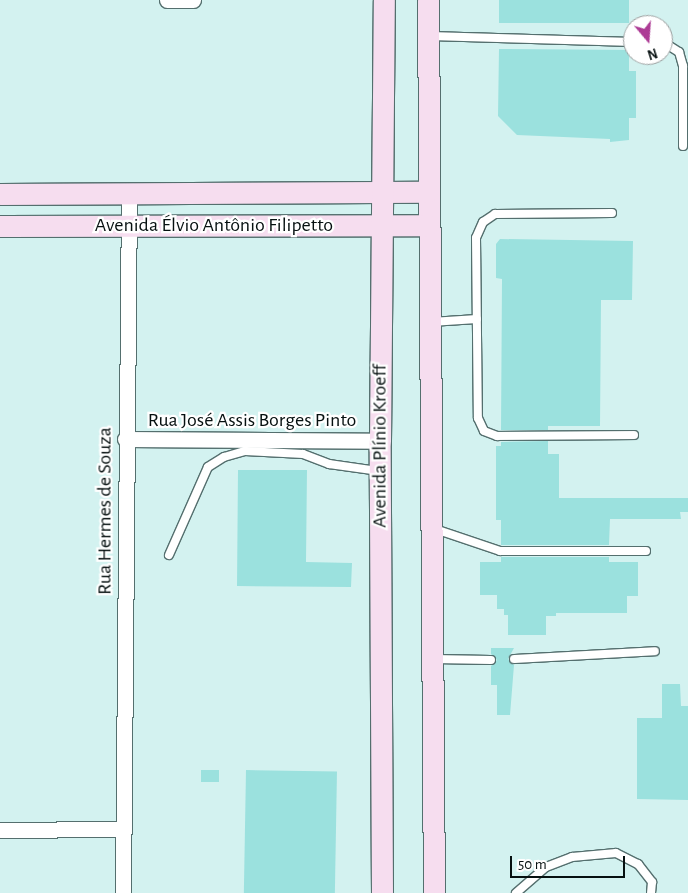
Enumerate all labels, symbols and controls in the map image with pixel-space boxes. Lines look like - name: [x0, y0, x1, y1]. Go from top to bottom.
- north arrow: [623, 15, 673, 65]
- text: N: [646, 45, 659, 61]
- street label: Avenida Élvio Antônio Filipetto: [95, 213, 333, 237]
- street label: Avenida Plínio Kroeff: [368, 364, 392, 528]
- street label: Rua José Assis Borges Pinto: [148, 408, 356, 432]
- street label: Rua Hermes de Souza: [93, 427, 117, 595]
- scale bar: [513, 846, 628, 878]
- text: 50 m: [518, 857, 547, 872]

